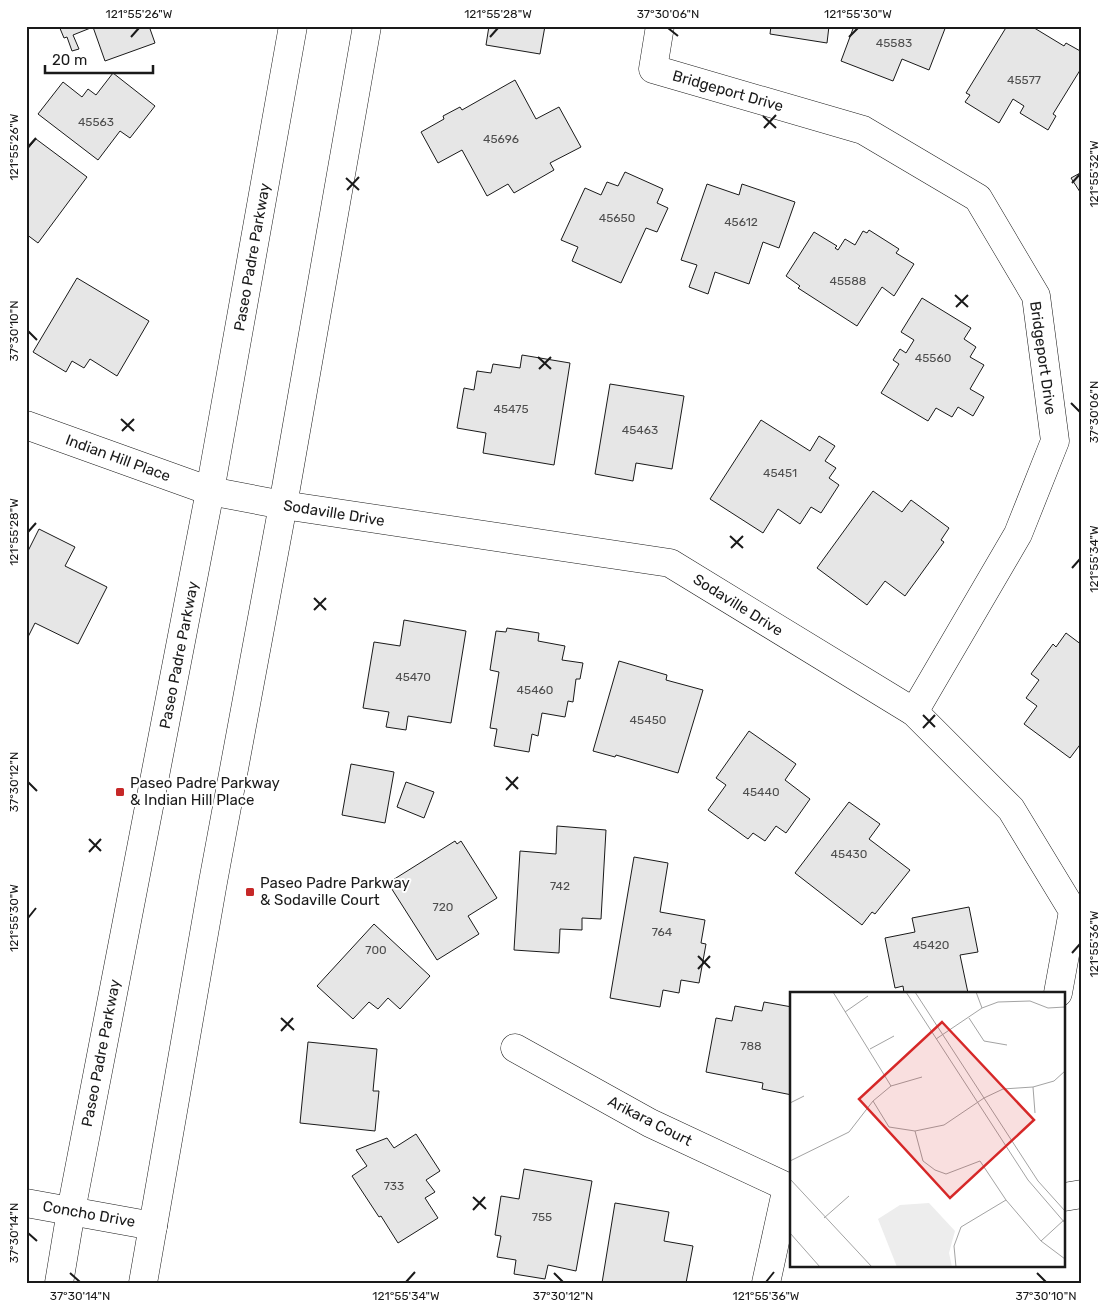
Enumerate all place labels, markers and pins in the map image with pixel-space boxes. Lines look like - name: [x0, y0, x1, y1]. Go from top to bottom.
- place label: Paseo Padre Parkway & Indian Hill Place: [130, 774, 280, 809]
- marker: Paseo Padre Parkway & Indian Hill Place: [114, 786, 126, 798]
- place label: Paseo Padre Parkway & Sodaville Court: [260, 874, 410, 909]
- marker: Paseo Padre Parkway & Sodaville Court: [244, 886, 256, 898]

